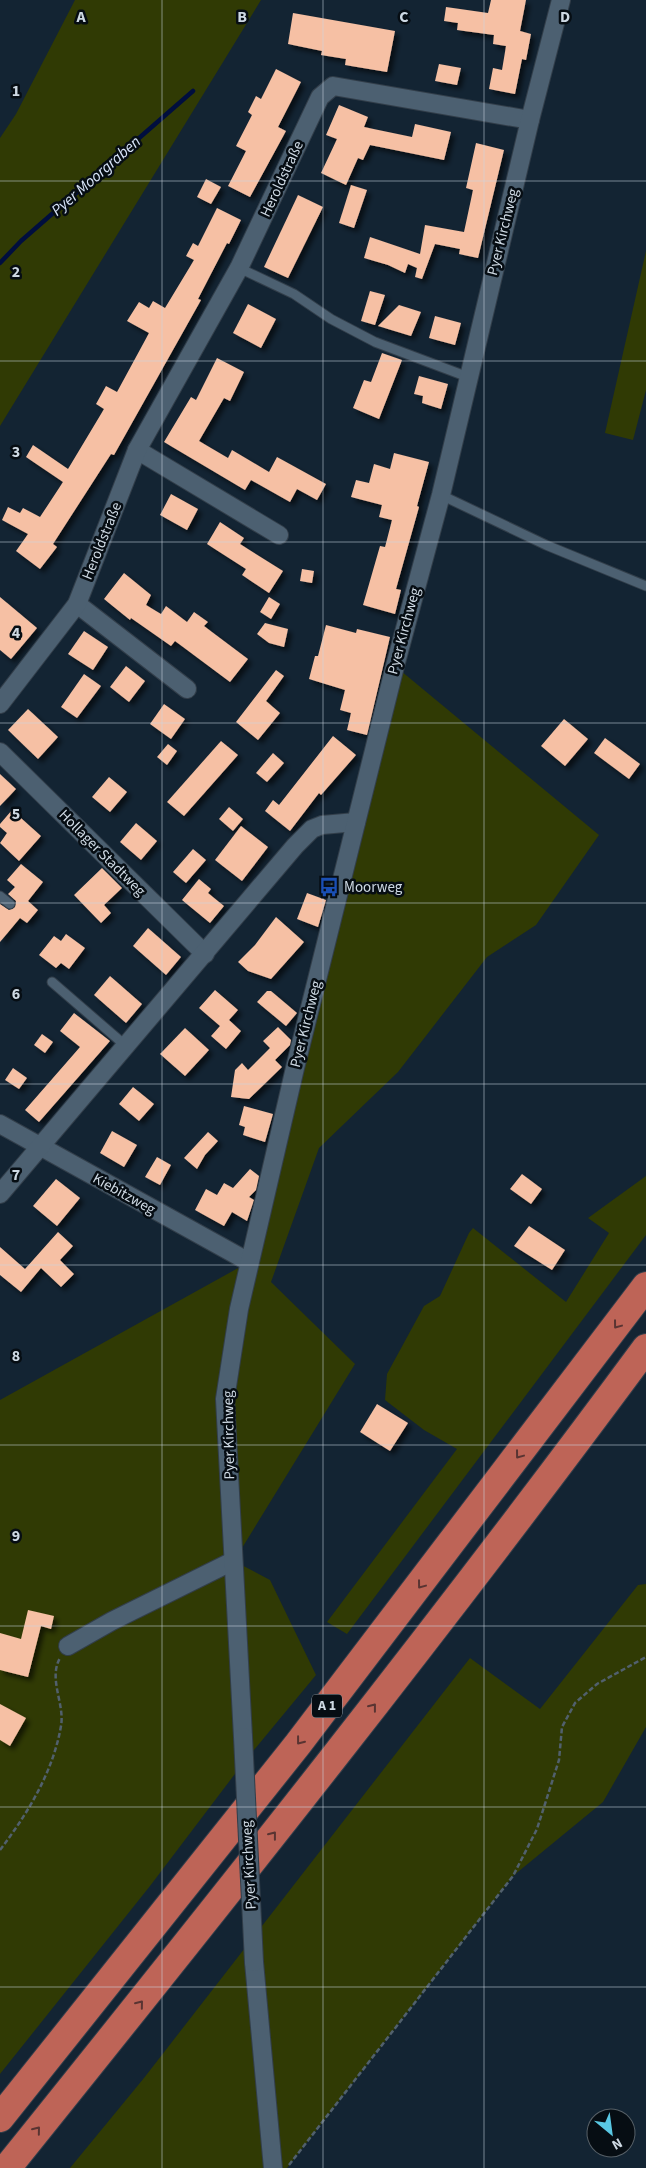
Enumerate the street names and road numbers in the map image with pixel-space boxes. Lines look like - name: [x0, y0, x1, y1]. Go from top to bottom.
- street label: Heroldstraße: [255, 137, 309, 221]
- street label: Pyer Kirchweg: [482, 186, 524, 278]
- street label: Heroldstraße: [77, 499, 127, 583]
- street label: Pyer Kirchweg: [382, 585, 426, 677]
- street label: Hollager Stadtweg: [54, 805, 150, 901]
- street label: Pyer Kirchweg: [285, 978, 327, 1070]
- street label: Kiebitzweg: [89, 1168, 160, 1220]
- street label: Pyer Kirchweg: [218, 1390, 240, 1480]
- road number: A 1: [312, 1694, 342, 1718]
- street label: Pyer Kirchweg: [236, 1820, 262, 1910]

